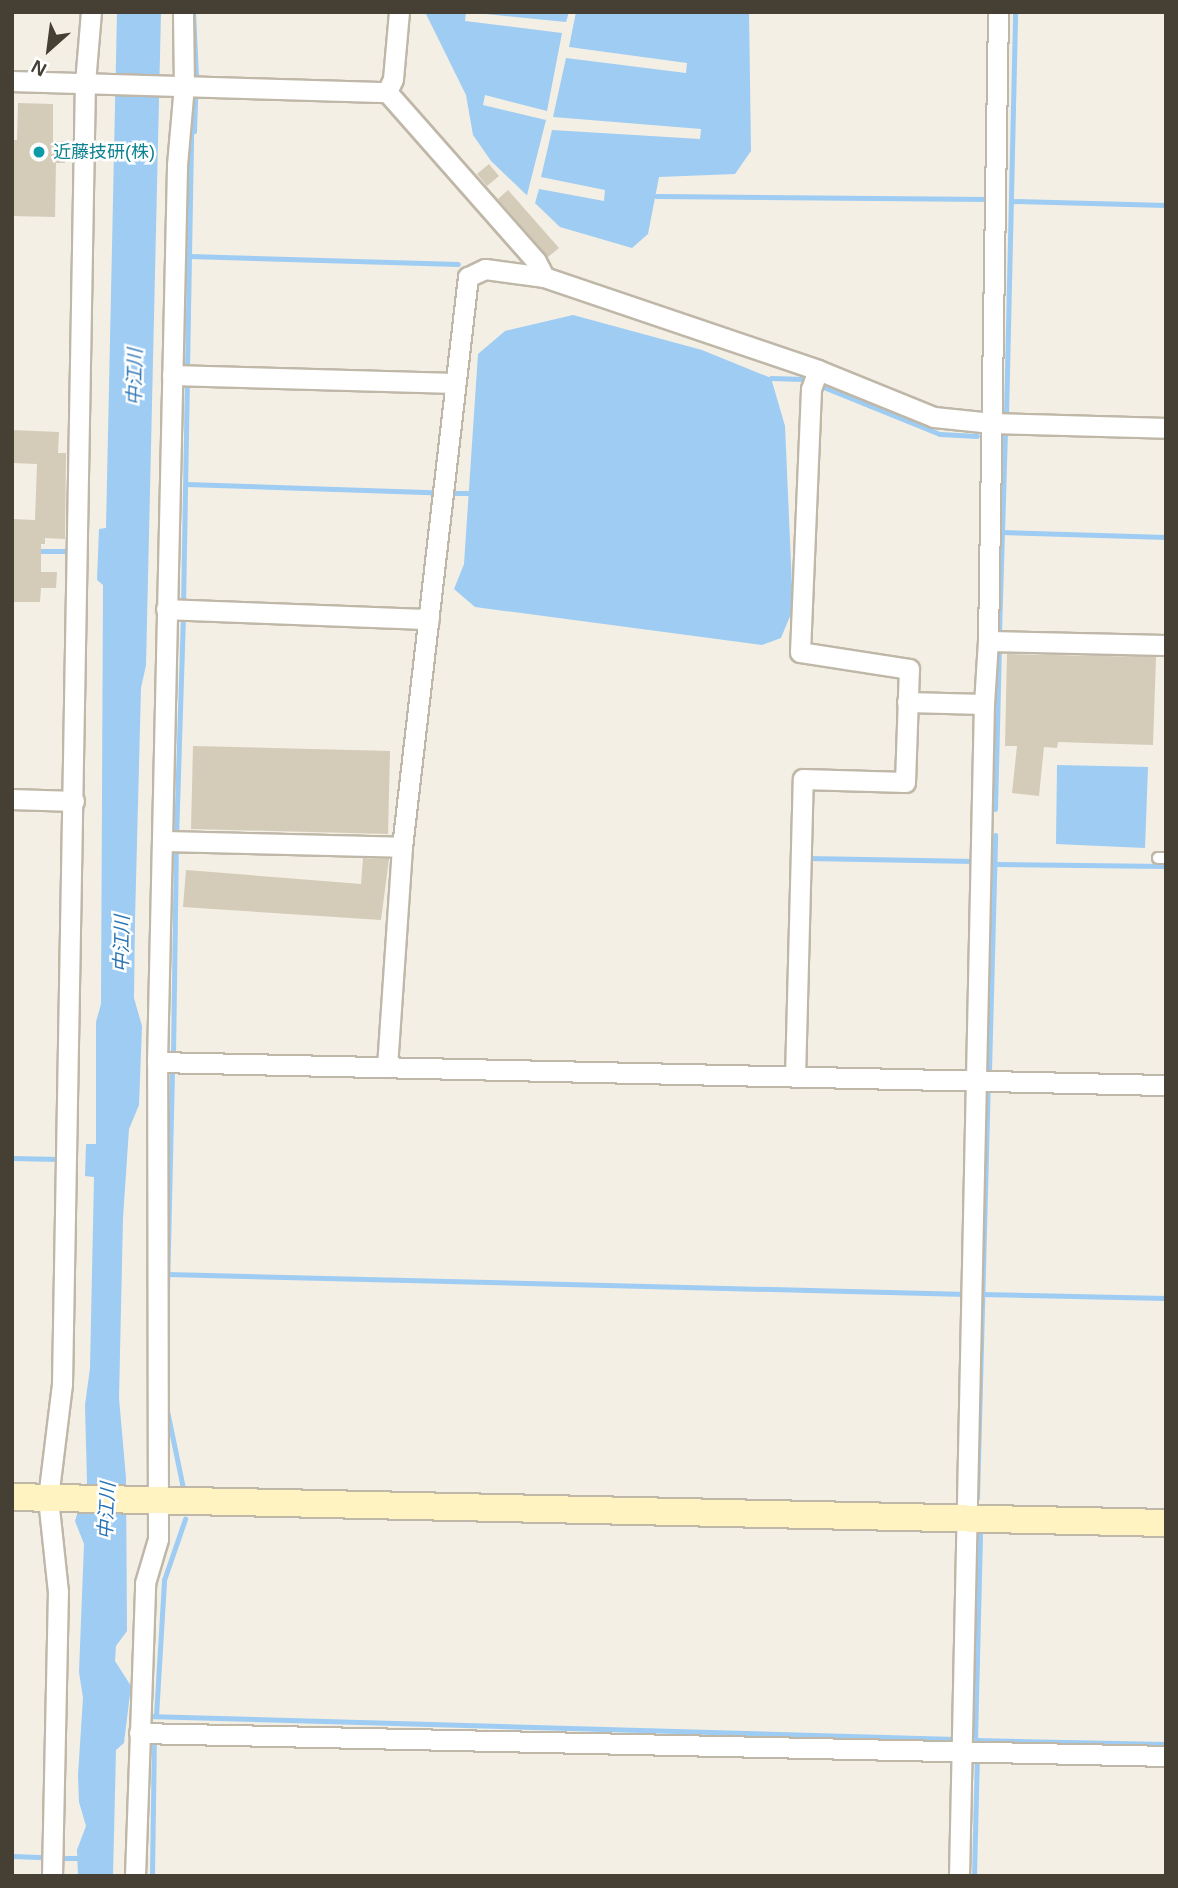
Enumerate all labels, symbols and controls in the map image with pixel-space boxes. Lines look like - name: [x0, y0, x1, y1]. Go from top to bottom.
- north arrow: [14, 14, 84, 84]
- text: N: [28, 55, 50, 80]
- place label: 近藤技研(株): [53, 141, 155, 163]
- marker: 近藤技研(株): [31, 144, 47, 160]
- water label: 中江川: [123, 348, 147, 406]
- water label: 中江川: [110, 915, 134, 973]
- water label: 中江川: [94, 1482, 120, 1540]

